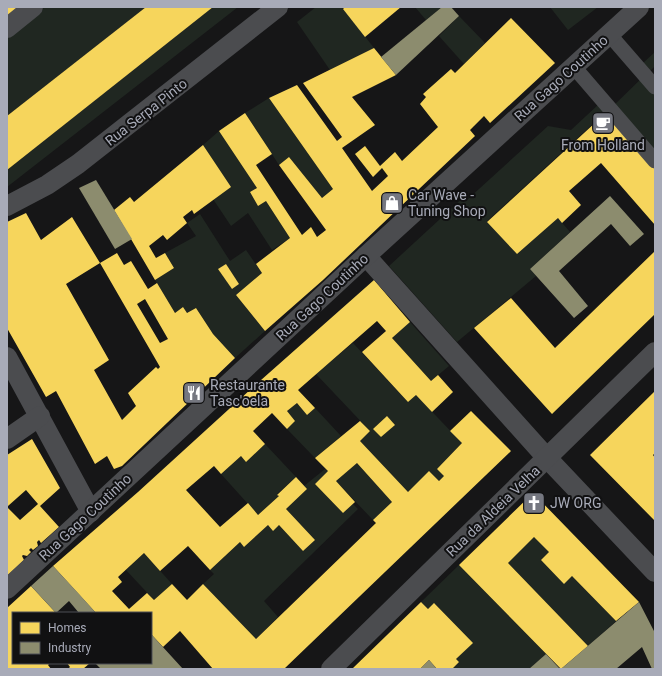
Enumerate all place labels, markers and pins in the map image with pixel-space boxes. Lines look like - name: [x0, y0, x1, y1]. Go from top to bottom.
- cafe icon: From Holland: [590, 110, 616, 136]
- place label: From Holland: [561, 137, 645, 153]
- place label: Car Wave - Tuning Shop: [408, 187, 486, 219]
- shop icon: Car Wave - Tuning Shop: [379, 190, 405, 216]
- place label: Restaurante Tasc'oela: [210, 377, 285, 409]
- restaurant icon: Restaurante Tasc'oela: [181, 380, 207, 406]
- church icon: JW ORG: [521, 490, 547, 516]
- place label: JW ORG: [550, 495, 601, 511]

